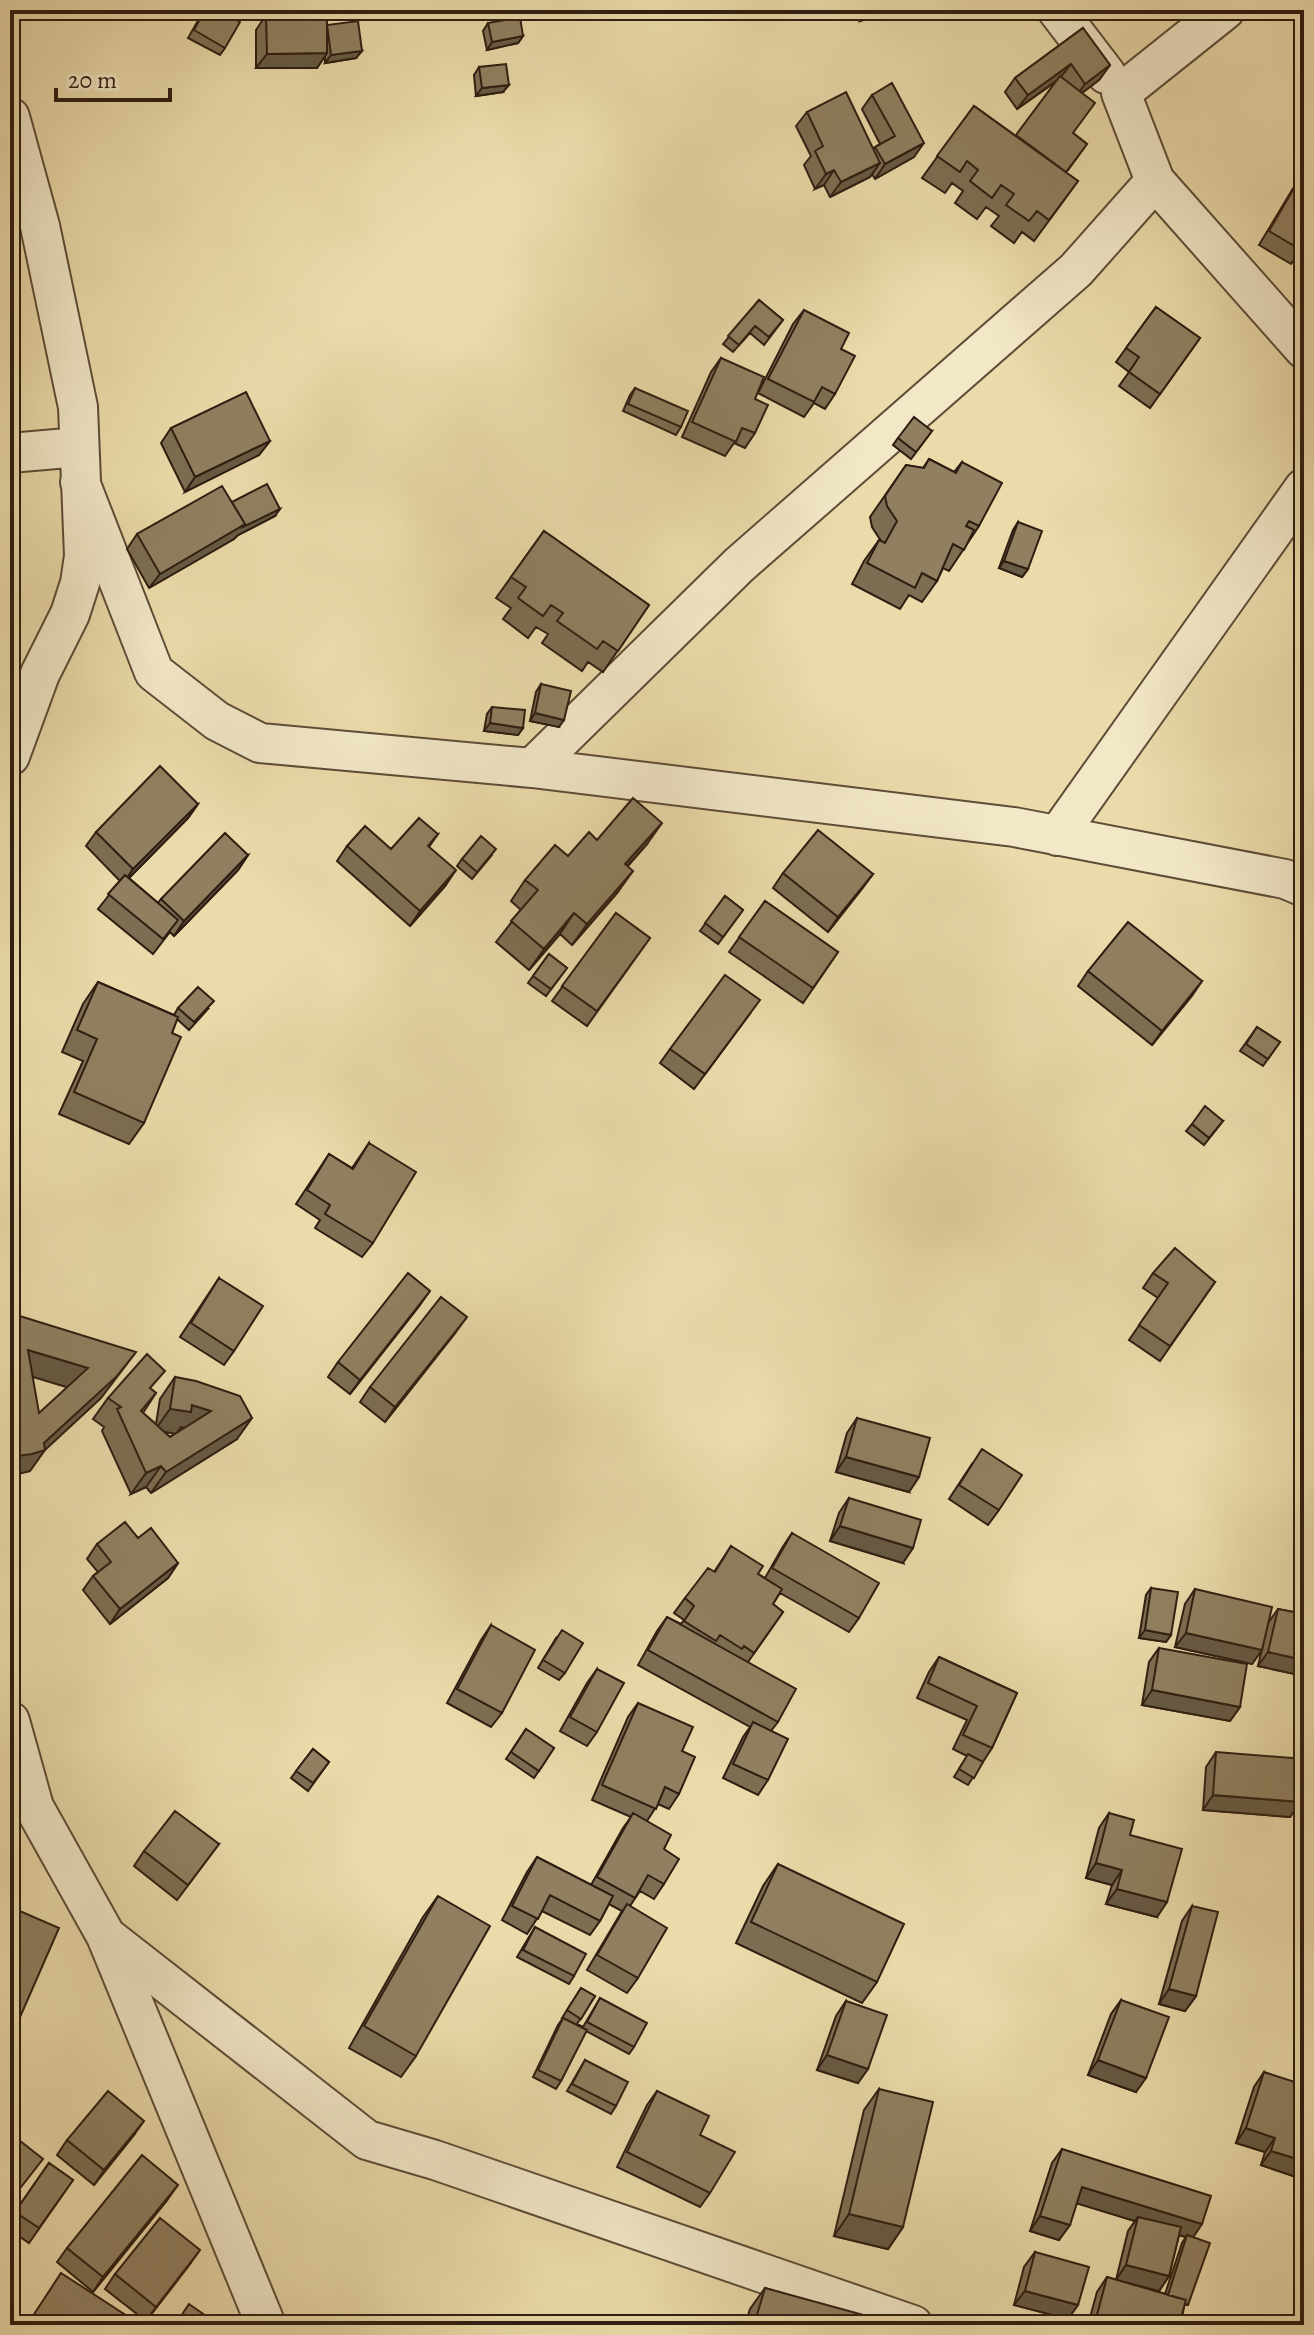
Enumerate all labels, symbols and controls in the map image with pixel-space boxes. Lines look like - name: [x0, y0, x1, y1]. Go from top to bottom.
- scale bar: [56, 52, 170, 102]
- text: 20 m: [68, 64, 117, 96]

